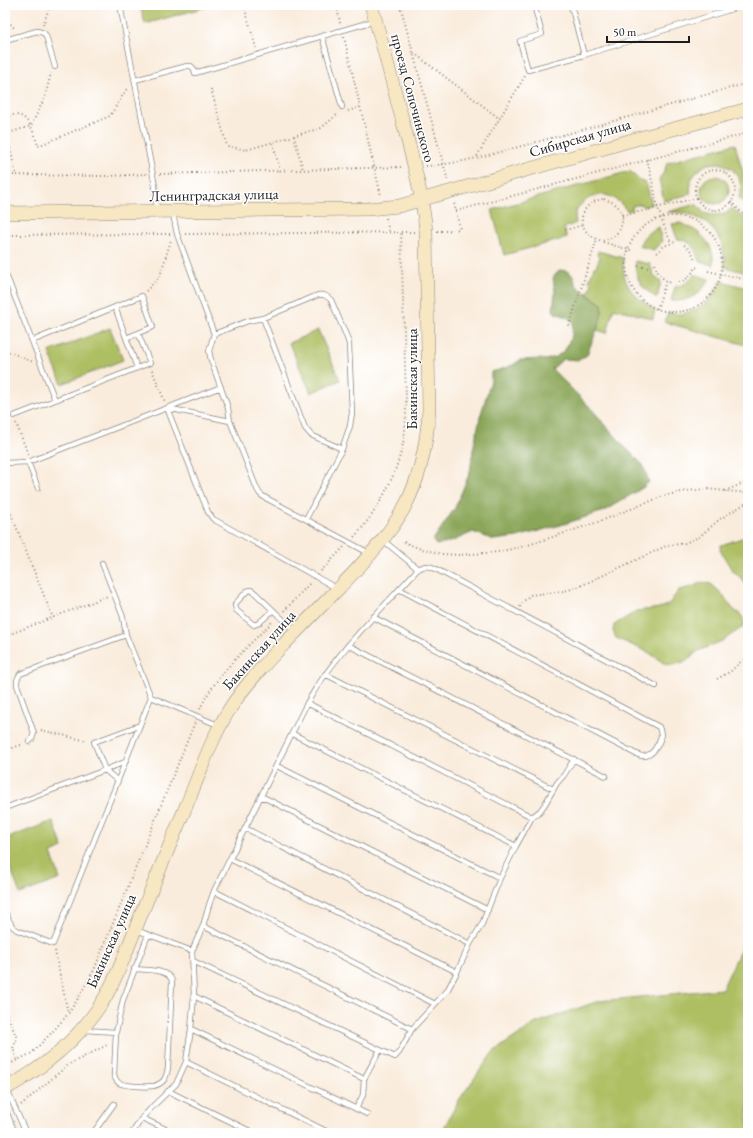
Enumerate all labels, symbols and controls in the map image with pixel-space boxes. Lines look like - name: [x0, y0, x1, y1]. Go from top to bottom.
- scale bar: [607, 18, 689, 44]
- text: 50 m: [613, 24, 637, 40]
- street label: проезд Сопочинского: [387, 31, 440, 164]
- street label: Сибирская улица: [527, 114, 633, 161]
- street label: Ленинградская улица: [149, 184, 279, 205]
- street label: Бакинская улица: [402, 328, 421, 430]
- street label: Бакинская улица: [218, 606, 300, 694]
- street label: Бакинская улица: [81, 891, 140, 991]

